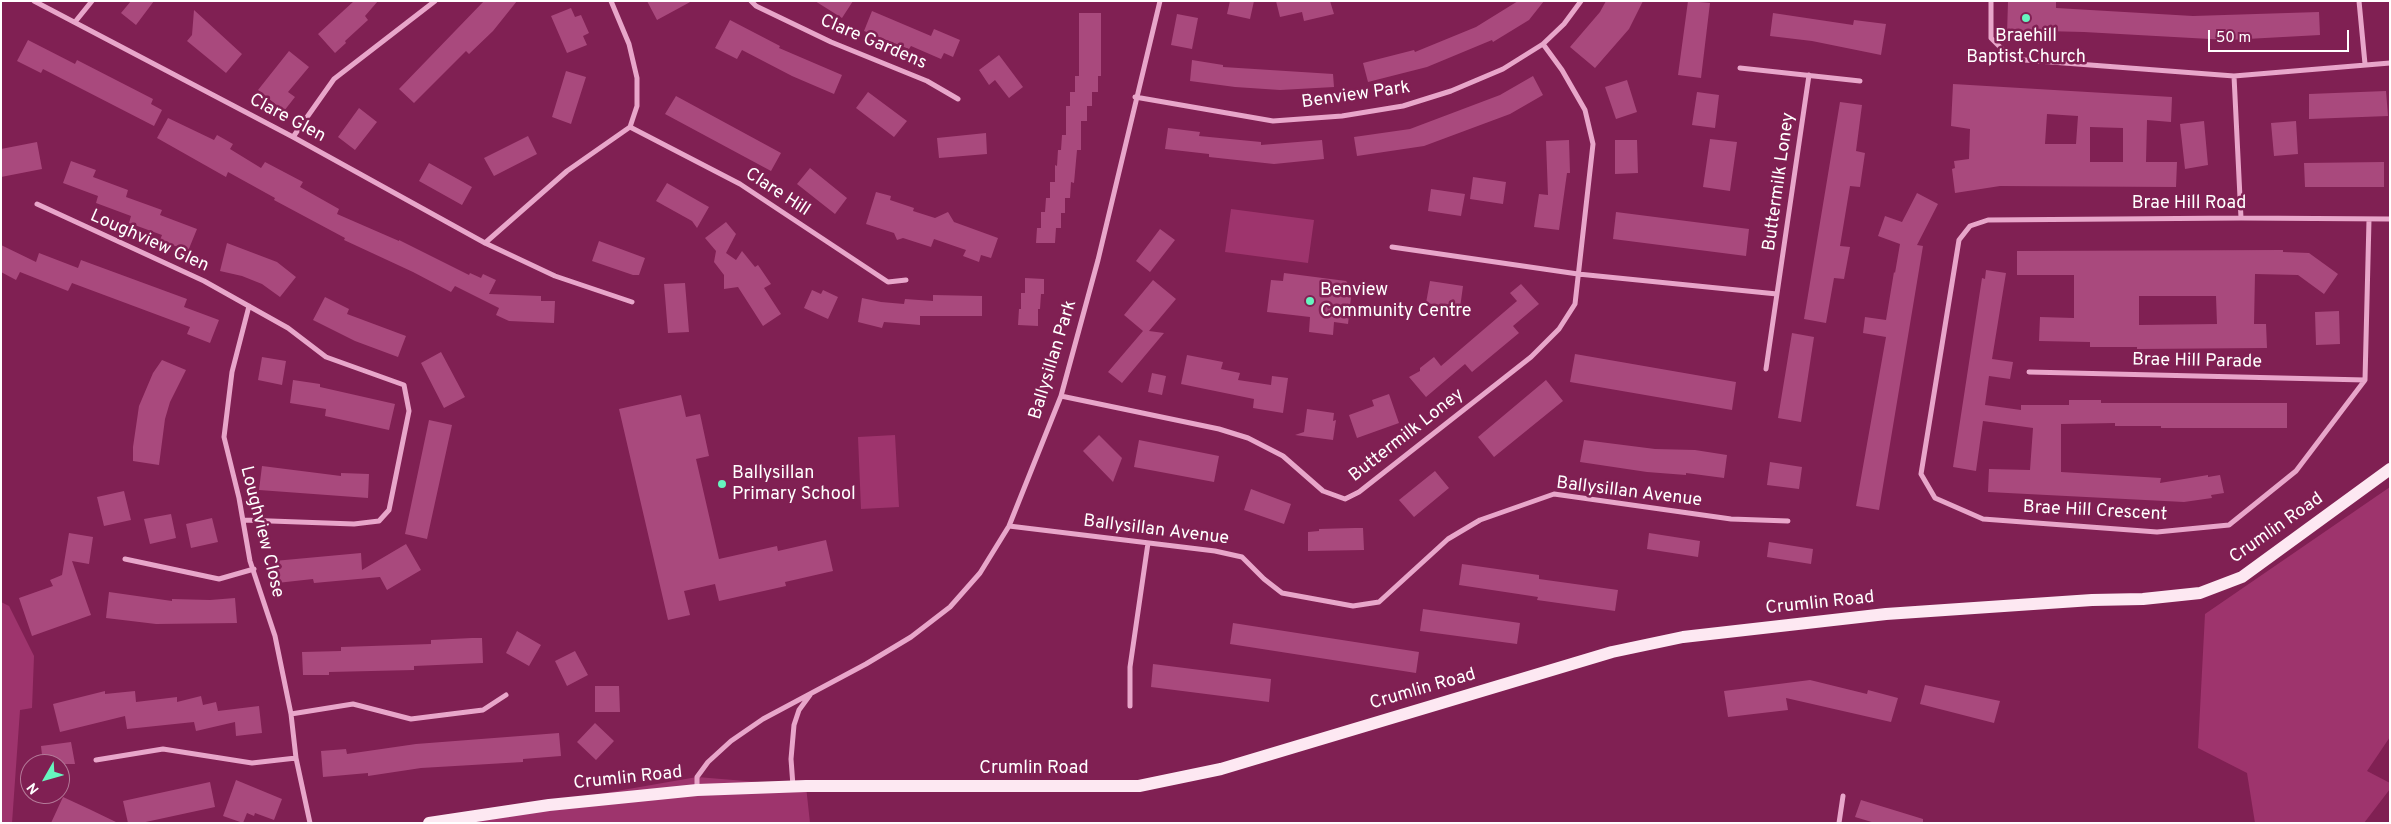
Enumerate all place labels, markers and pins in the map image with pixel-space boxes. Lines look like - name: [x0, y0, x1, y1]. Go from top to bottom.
- marker: Braehill Baptist Church: [2020, 12, 2032, 24]
- place label: Braehill Baptist Church: [1966, 26, 2086, 68]
- place label: Benview Community Centre: [1320, 280, 1471, 322]
- marker: Benview Community Centre: [1304, 295, 1316, 307]
- place label: Ballysillan Primary School: [732, 463, 856, 506]
- marker: Ballysillan Primary School: [716, 478, 728, 490]

